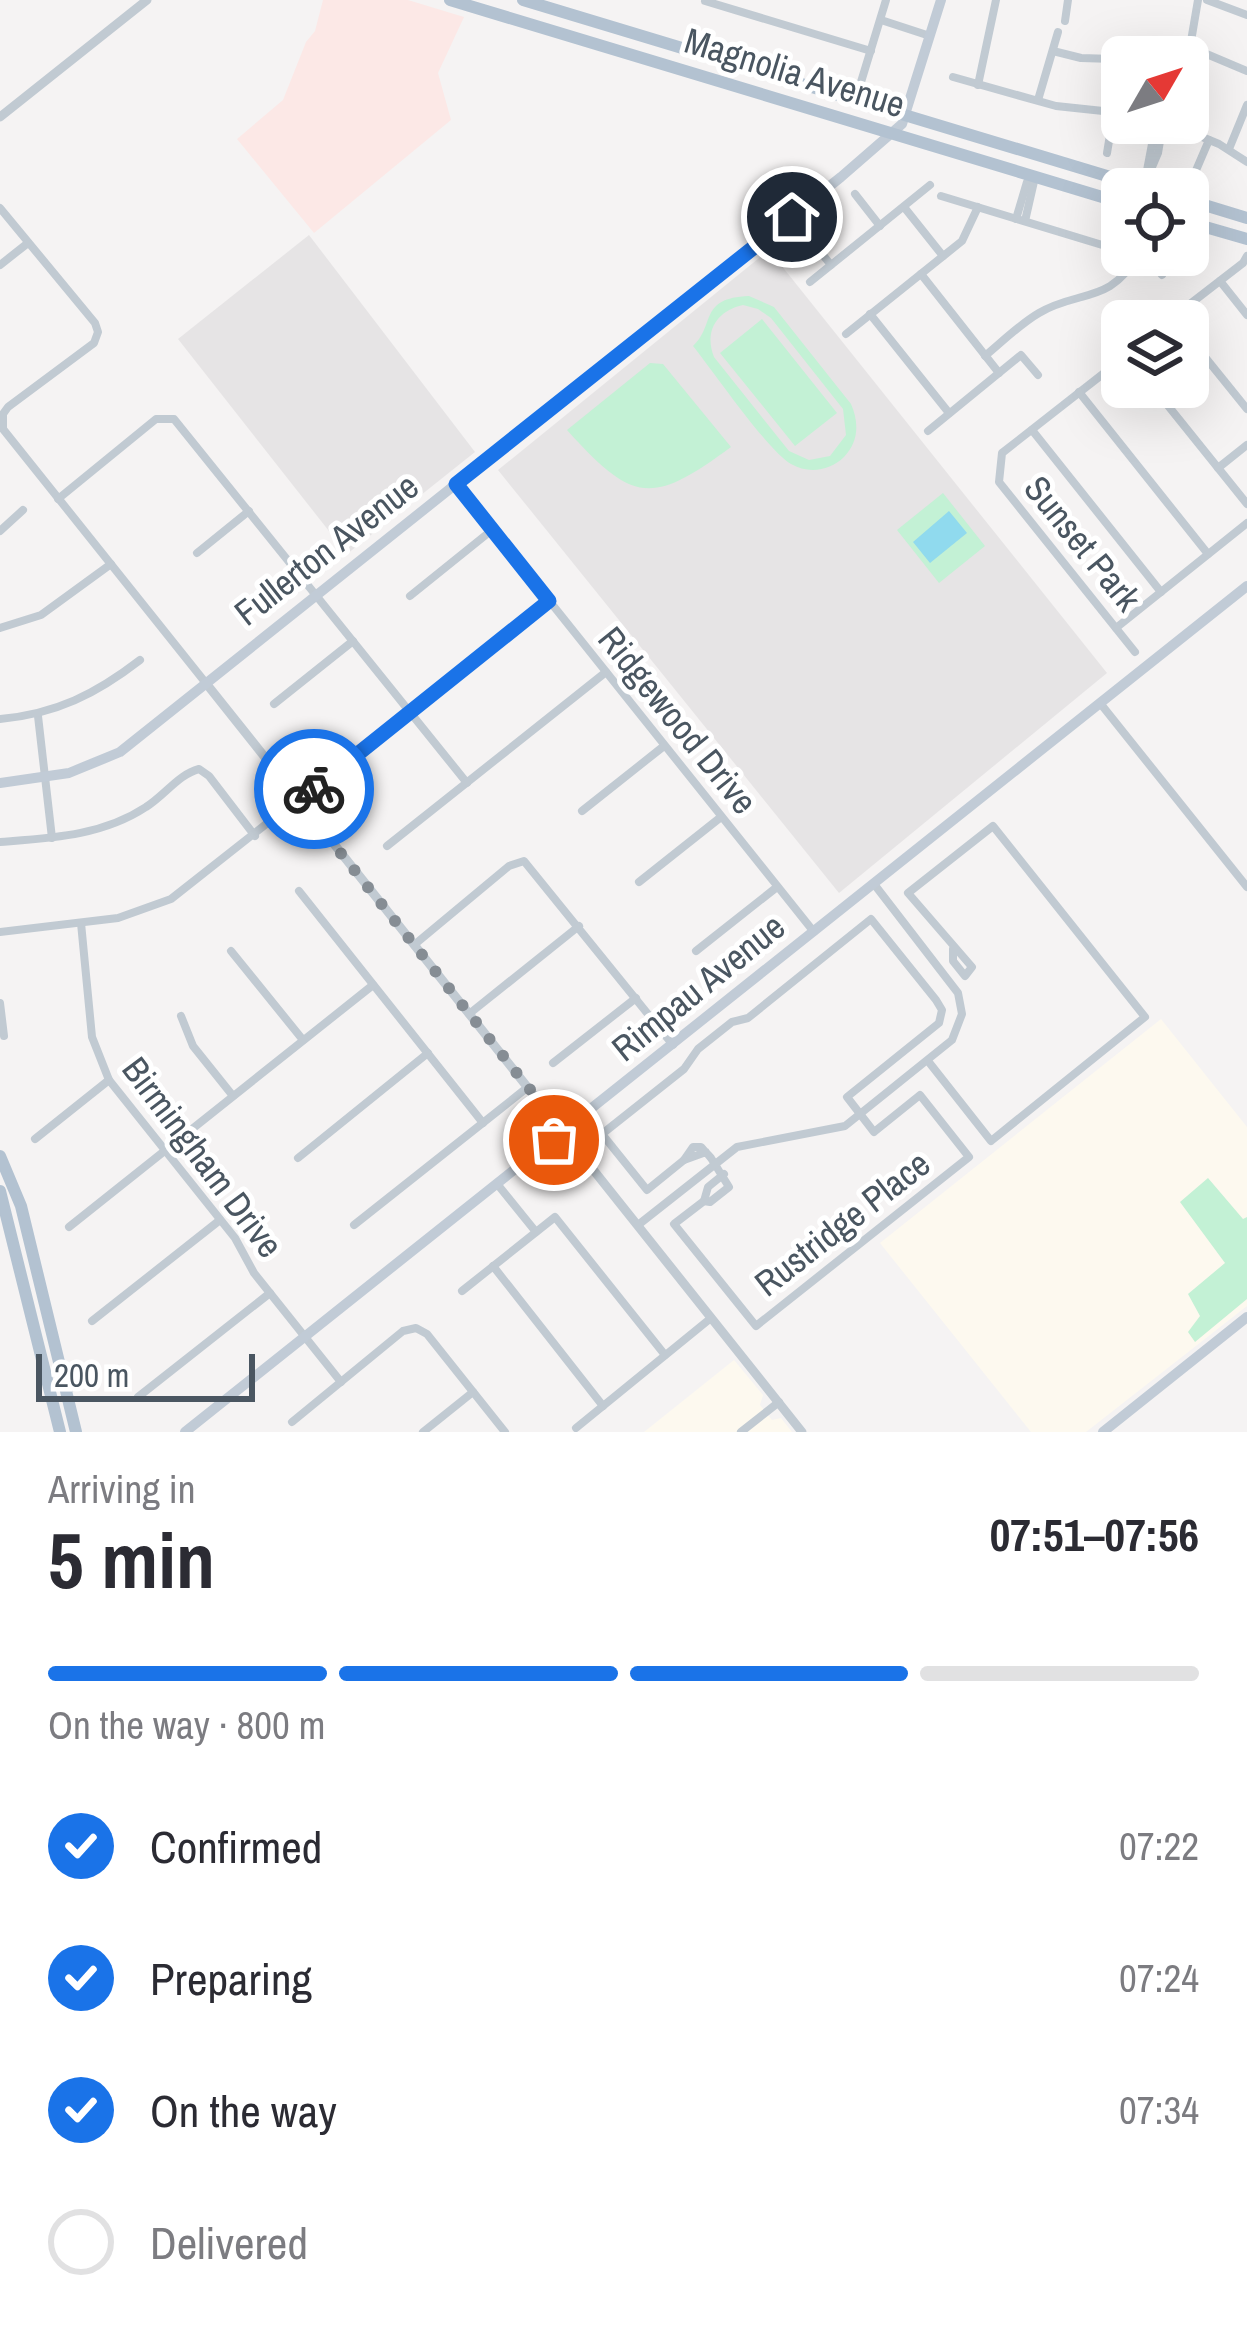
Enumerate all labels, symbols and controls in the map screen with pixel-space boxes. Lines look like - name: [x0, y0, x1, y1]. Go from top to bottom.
- street label: Magnolia Avenue: [679, 16, 911, 128]
- north arrow: [1101, 36, 1209, 144]
- map controls: [1101, 36, 1209, 408]
- pin: [741, 166, 843, 268]
- button: locate: [1101, 168, 1209, 276]
- icon: home: [759, 184, 825, 250]
- button: layers: [1101, 300, 1209, 408]
- street label: Fullerton Avenue: [224, 462, 428, 636]
- street label: Sunset Park: [1014, 465, 1152, 621]
- street label: Ridgewood Drive: [588, 616, 768, 824]
- courier: [254, 729, 374, 849]
- icon: bike: [281, 756, 347, 822]
- street label: Rimpau Avenue: [601, 902, 795, 1072]
- street label: Birmingham Drive: [112, 1047, 294, 1267]
- pin: [503, 1089, 605, 1191]
- icon: bag: [521, 1107, 587, 1173]
- street label: Rustridge Place: [744, 1139, 940, 1307]
- scale bar: [36, 1348, 255, 1401]
- text: 200 m: [54, 1353, 129, 1397]
- text: Arriving in: [48, 1463, 196, 1515]
- text: 07:51–07:56: [990, 1504, 1199, 1565]
- text: 5 min: [48, 1507, 215, 1612]
- text: On the way · 800 m: [48, 1699, 325, 1751]
- icon: check: [48, 1813, 114, 1879]
- text: Confirmed: [150, 1816, 322, 1877]
- text: 07:22: [1119, 1820, 1199, 1872]
- icon: check: [48, 1945, 114, 2011]
- text: Preparing: [150, 1948, 312, 2009]
- text: 07:24: [1119, 1952, 1199, 2004]
- icon: check: [48, 2077, 114, 2143]
- text: On the way: [150, 2080, 337, 2141]
- text: 07:34: [1119, 2084, 1199, 2136]
- text: Delivered: [150, 2212, 308, 2273]

